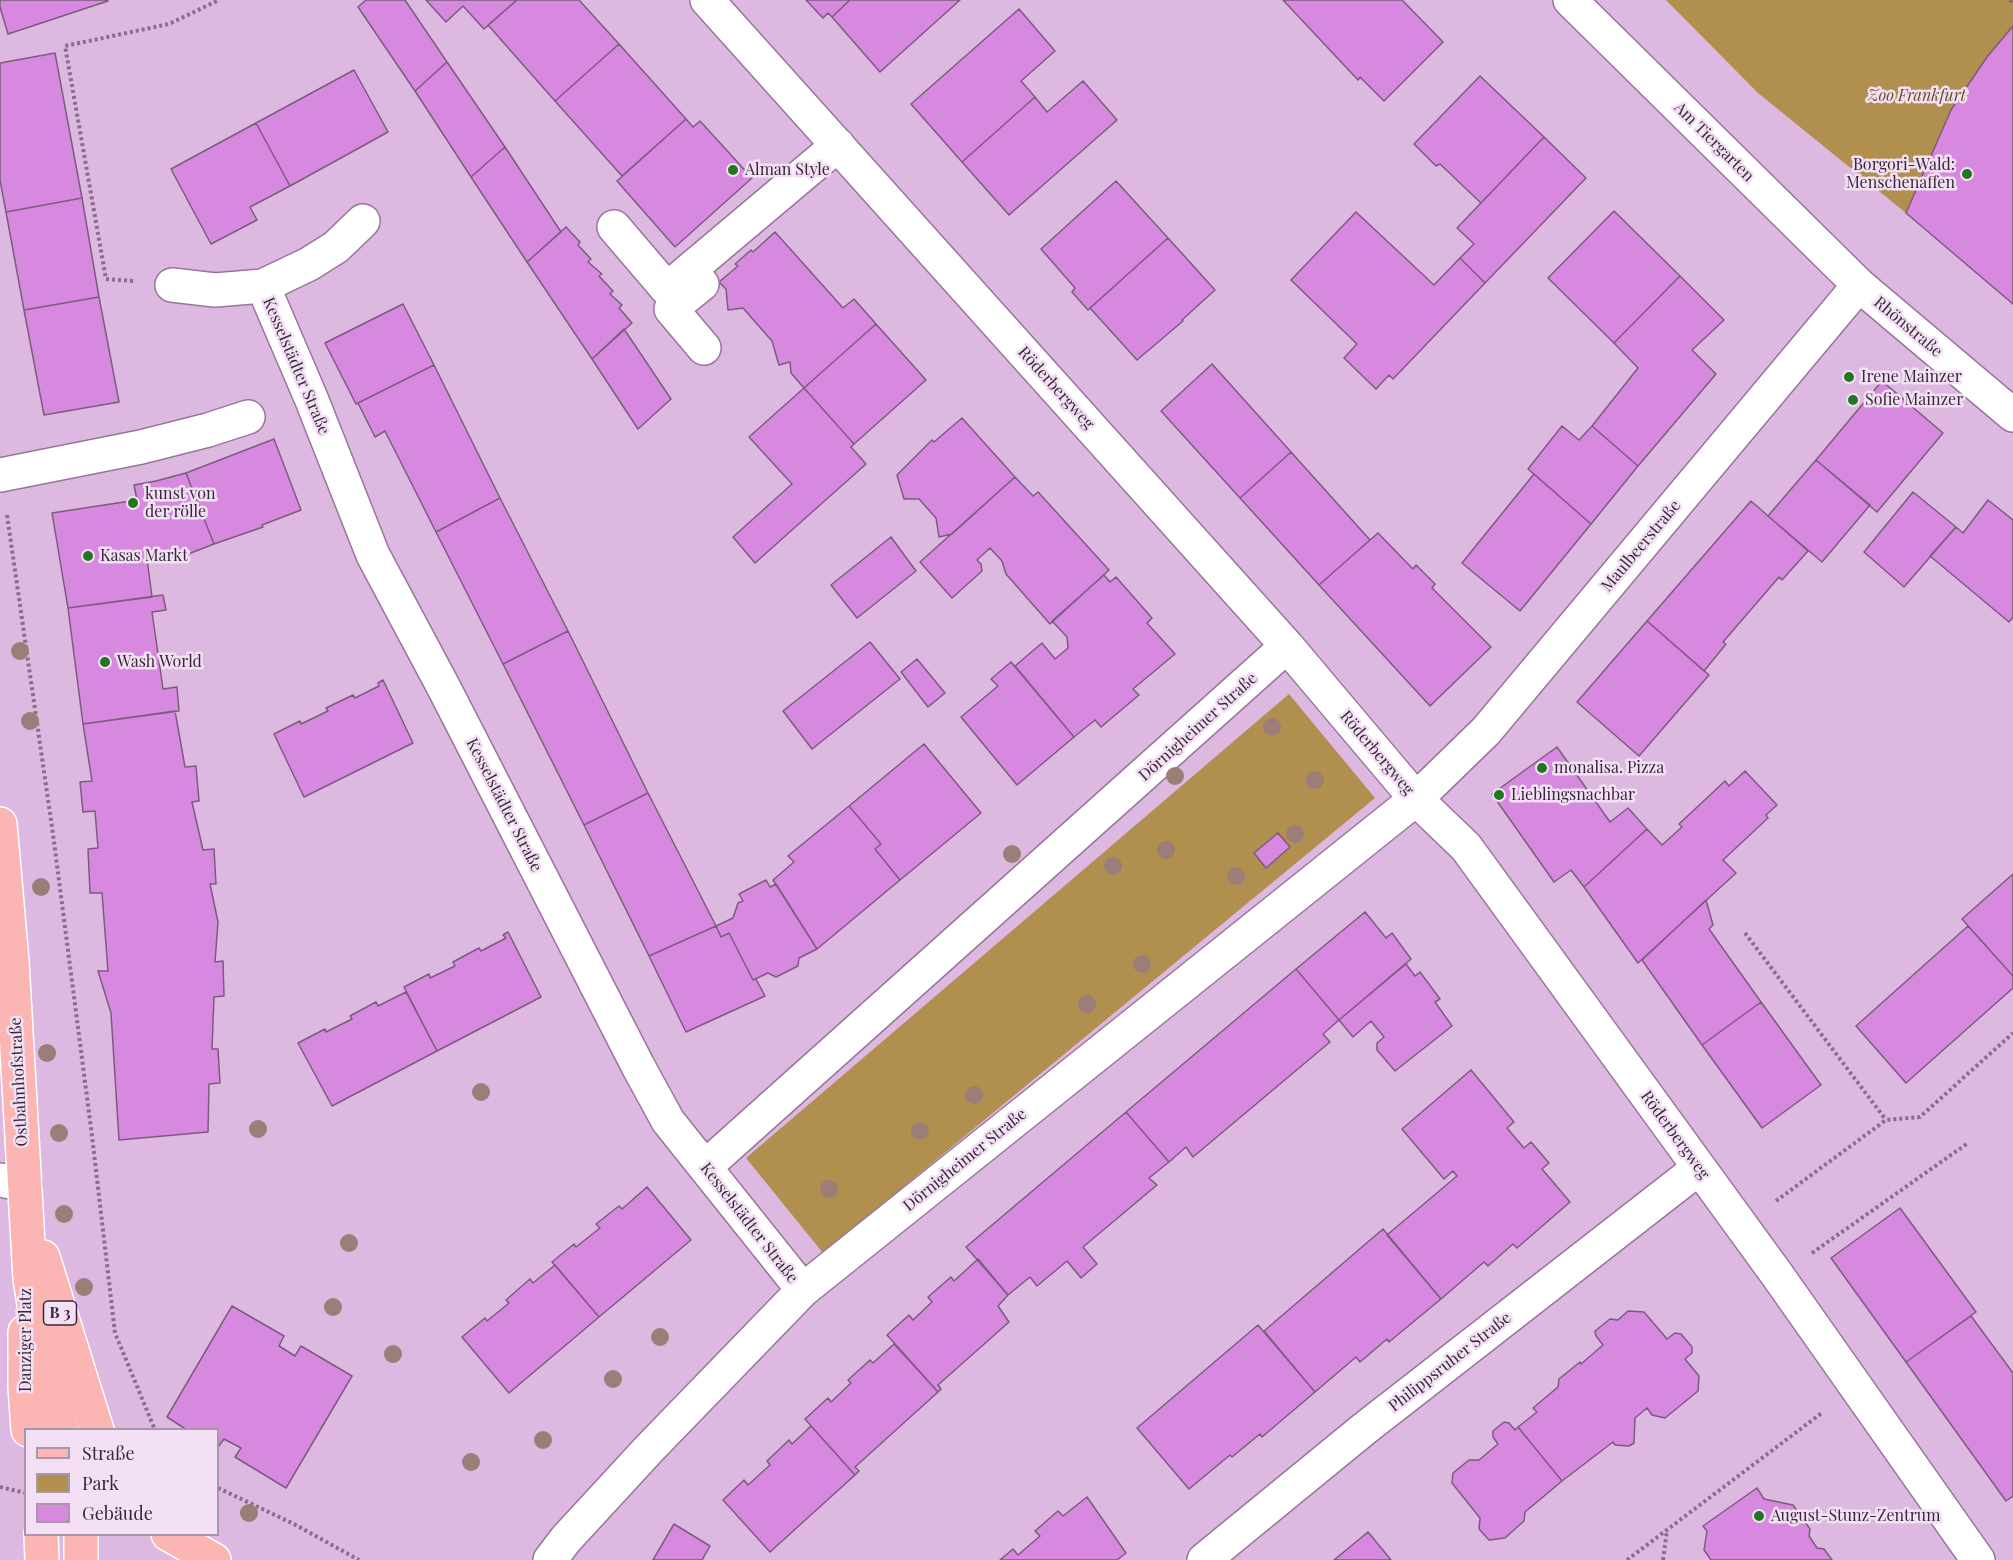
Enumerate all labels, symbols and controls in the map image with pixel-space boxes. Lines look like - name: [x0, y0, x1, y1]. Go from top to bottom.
- park label: Zoo Frankfurt: [1868, 86, 1966, 106]
- street label: Am Tiergarten: [1670, 98, 1758, 186]
- place label: Borgori-Wald: Menschenaffen: [1846, 155, 1955, 193]
- place label: Alman Style: [745, 160, 830, 180]
- marker: Alman Style: [726, 163, 740, 177]
- marker: Borgori-Wald: Menschenaffen: [1960, 167, 1974, 181]
- street label: Rhönstraße: [1870, 293, 1946, 361]
- street label: Kesselstädter Straße: [258, 294, 334, 438]
- street label: Röderbergweg: [1014, 343, 1098, 433]
- place label: Irene Mainzer: [1861, 367, 1962, 387]
- marker: Irene Mainzer: [1842, 370, 1856, 384]
- place label: Sofie Mainzer: [1865, 390, 1963, 410]
- marker: Sofie Mainzer: [1846, 393, 1860, 407]
- place label: kunst von der rölle: [145, 484, 215, 522]
- marker: kunst von der rölle: [126, 496, 140, 510]
- street label: Maulbeerstraße: [1597, 496, 1685, 596]
- place label: Kasas Markt: [100, 546, 188, 566]
- marker: Kasas Markt: [81, 549, 95, 563]
- place label: Wash World: [117, 652, 202, 672]
- marker: Wash World: [98, 655, 112, 669]
- street label: Dörnigheimer Straße: [1135, 669, 1261, 785]
- street label: Röderbergweg: [1336, 707, 1418, 799]
- street label: Kesselstädter Straße: [462, 735, 546, 875]
- place label: monalisa. Pizza: [1554, 758, 1664, 778]
- marker: monalisa. Pizza: [1535, 761, 1549, 775]
- place label: Lieblingsnachbar: [1511, 785, 1635, 805]
- marker: Lieblingsnachbar: [1492, 788, 1506, 802]
- street label: Ostbahnhofstraße: [6, 1017, 32, 1147]
- street label: Röderbergweg: [1636, 1087, 1714, 1183]
- street label: Dörnigheimer Straße: [900, 1105, 1030, 1215]
- street label: Kesselstädter Straße: [696, 1159, 802, 1287]
- street label: Danziger Platz: [16, 1288, 36, 1392]
- road number: B 3: [44, 1301, 76, 1325]
- street label: Philippsruher Straße: [1385, 1308, 1515, 1416]
- legend: [24, 1428, 219, 1536]
- text: Straße: [82, 1441, 135, 1465]
- text: Park: [82, 1471, 119, 1495]
- text: Gebäude: [82, 1501, 153, 1525]
- place label: August-Stunz-Zentrum: [1771, 1506, 1940, 1526]
- marker: August-Stunz-Zentrum: [1752, 1509, 1766, 1523]

